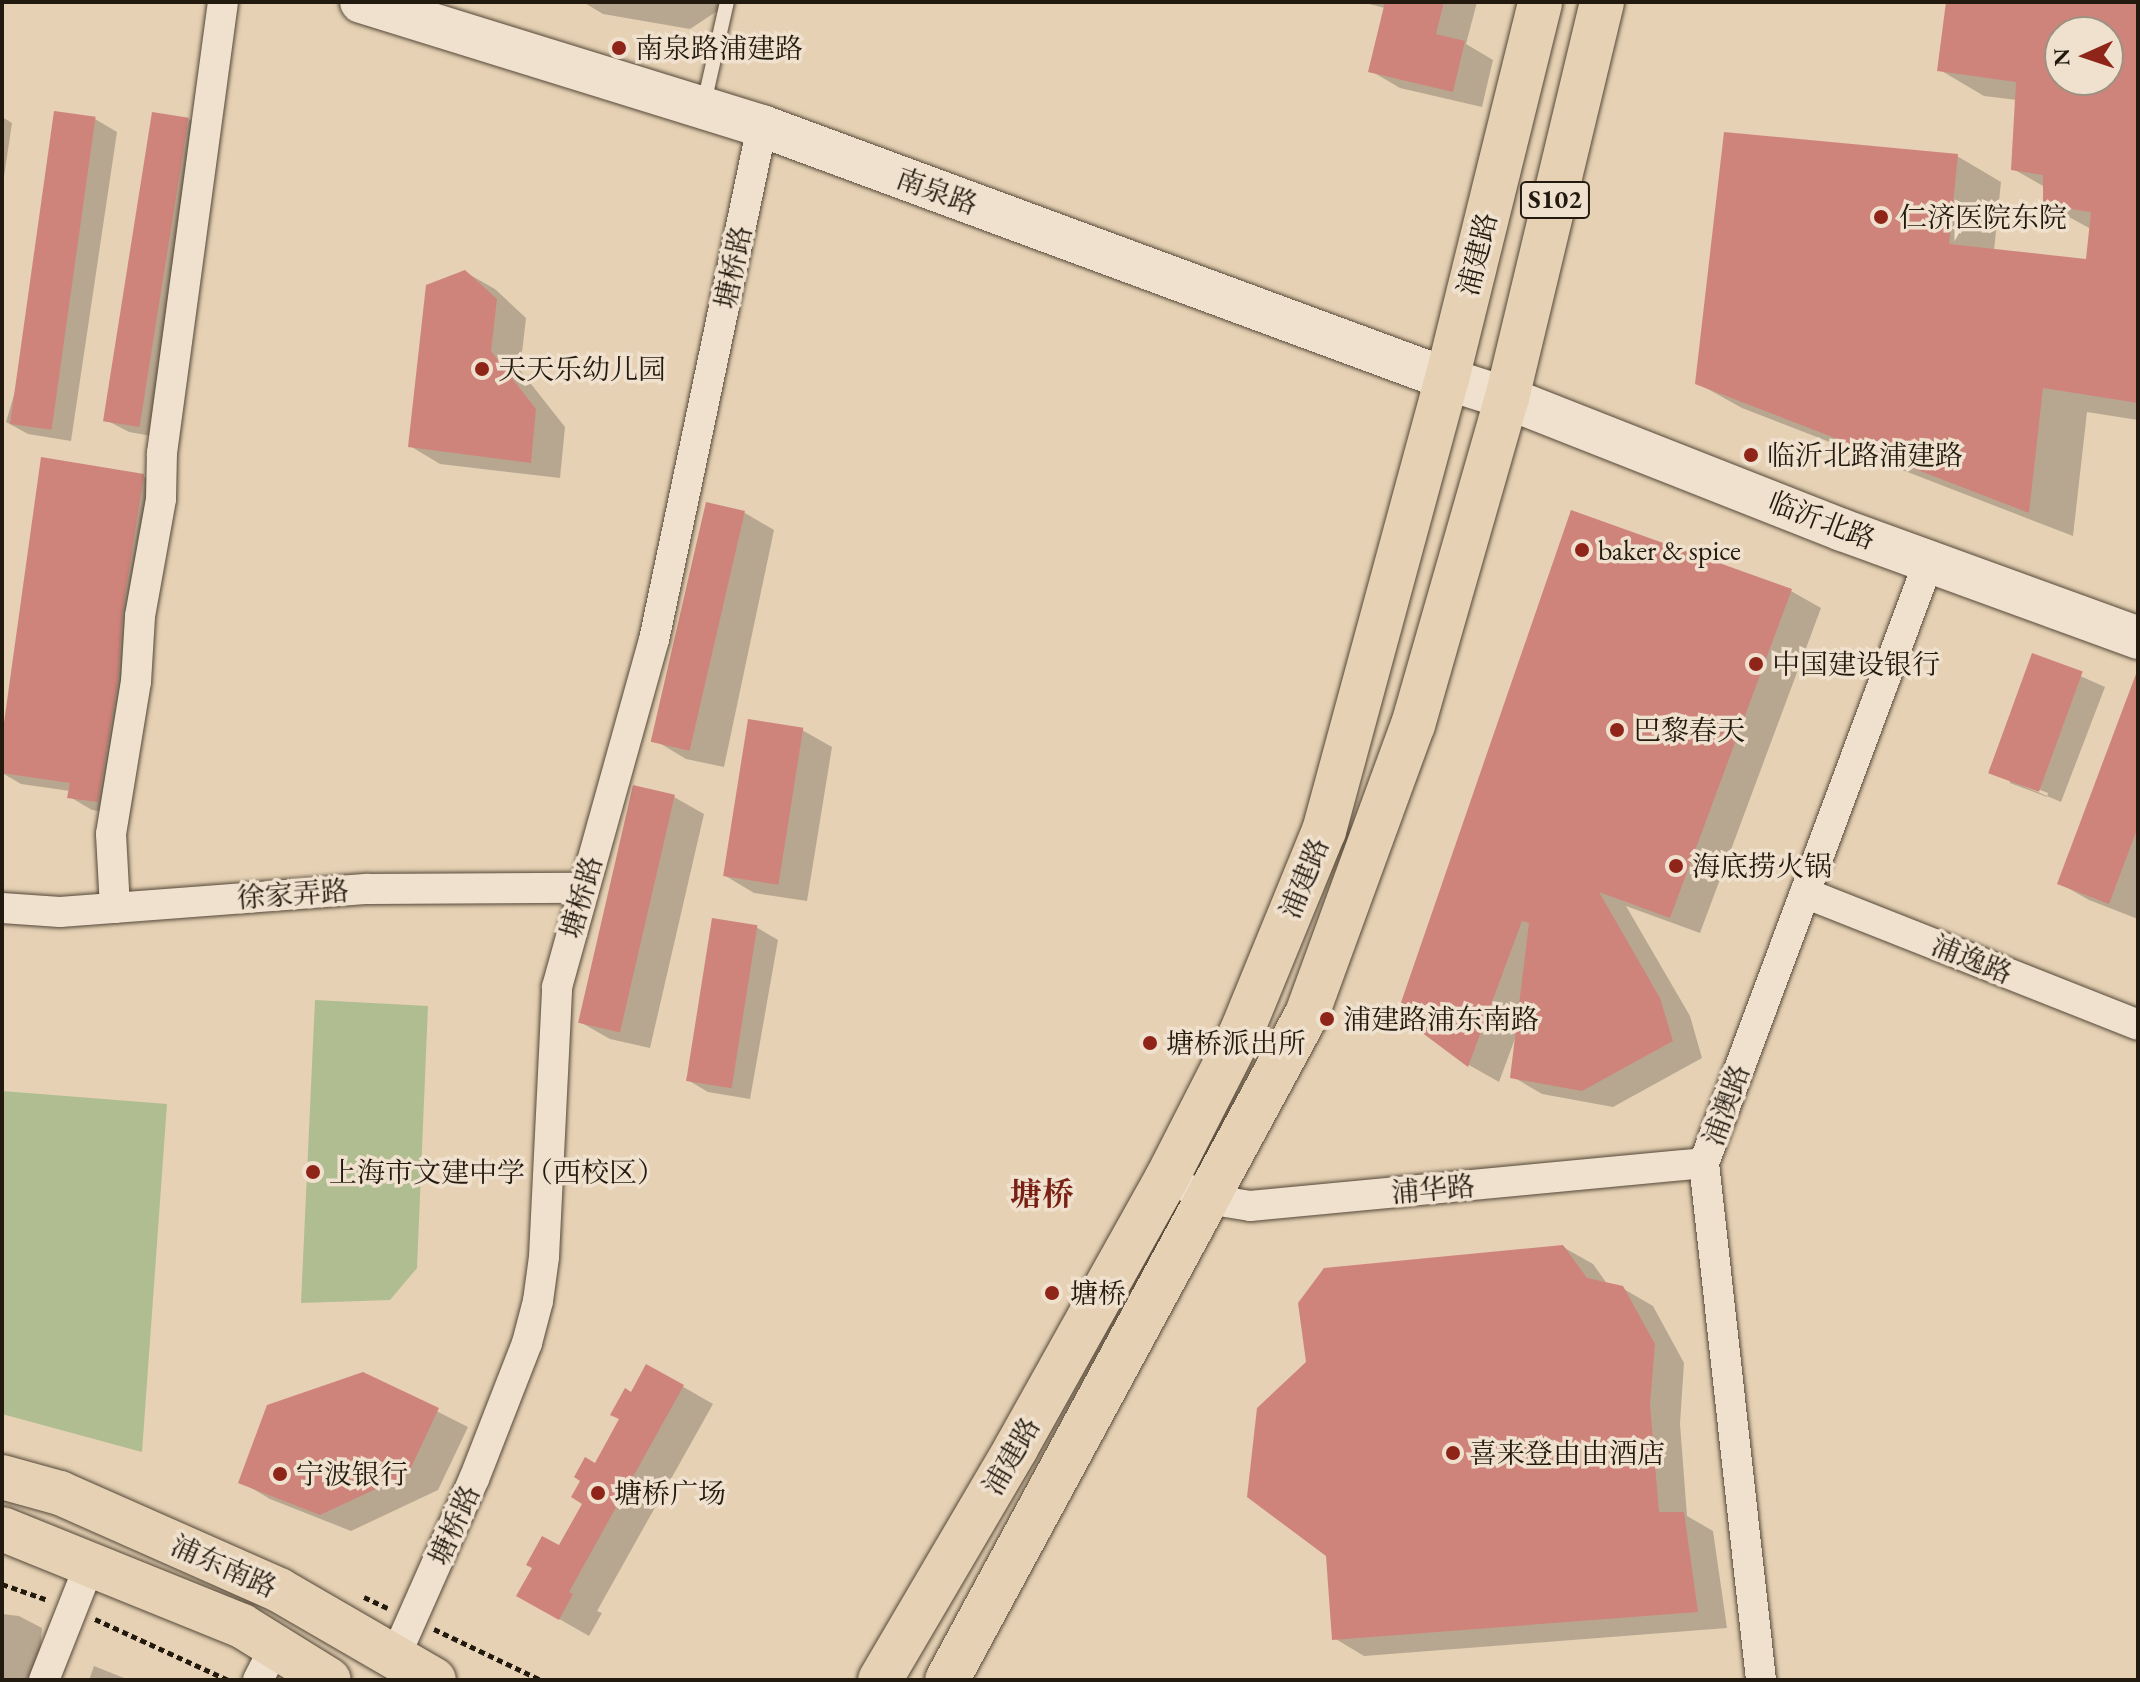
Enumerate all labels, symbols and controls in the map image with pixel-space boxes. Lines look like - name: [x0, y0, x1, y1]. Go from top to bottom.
- north arrow: [2044, 16, 2124, 96]
- place label: 南泉路浦建路: [635, 31, 803, 65]
- marker: 南泉路浦建路: [610, 39, 628, 57]
- text: N: [2047, 48, 2076, 67]
- street label: 南泉路: [892, 161, 982, 221]
- road number: S102: [1519, 178, 1591, 222]
- place label: 仁济医院东院: [1899, 200, 2067, 234]
- marker: 仁济医院东院: [1870, 206, 1892, 228]
- street label: 浦建路: [1451, 209, 1503, 299]
- street label: 塘桥路: [708, 222, 758, 312]
- place label: 天天乐幼儿园: [498, 352, 666, 386]
- marker: 天天乐幼儿园: [473, 360, 491, 378]
- place label: 临沂北路浦建路: [1767, 438, 1963, 472]
- marker: 临沂北路浦建路: [1742, 446, 1760, 464]
- street label: 临沂北路: [1764, 484, 1880, 556]
- place label: baker & spice: [1598, 533, 1741, 567]
- marker: baker & spice: [1573, 541, 1591, 559]
- place label: 中国建设银行: [1772, 647, 1940, 681]
- marker: 中国建设银行: [1747, 655, 1765, 673]
- place label: 巴黎春天: [1633, 713, 1745, 747]
- marker: 巴黎春天: [1608, 721, 1626, 739]
- street label: 浦建路: [1273, 833, 1335, 923]
- place label: 海底捞火锅: [1692, 849, 1832, 883]
- street label: 塘桥路: [553, 852, 609, 942]
- marker: 海底捞火锅: [1667, 857, 1685, 875]
- street label: 徐家弄路: [236, 873, 350, 915]
- street label: 浦逸路: [1927, 928, 2017, 990]
- place label: 浦建路浦东南路: [1343, 1002, 1539, 1036]
- marker: 浦建路浦东南路: [1318, 1010, 1336, 1028]
- place label: 塘桥派出所: [1166, 1026, 1306, 1060]
- marker: 塘桥派出所: [1141, 1034, 1159, 1052]
- street label: 浦澳路: [1696, 1060, 1756, 1150]
- place label: 上海市文建中学（西校区）: [329, 1155, 665, 1189]
- marker: 上海市文建中学（西校区）: [304, 1163, 322, 1181]
- street label: 浦华路: [1390, 1169, 1476, 1209]
- district label: 塘桥: [1010, 1175, 1074, 1213]
- place label: 塘桥: [1070, 1276, 1126, 1310]
- marker: 塘桥: [1041, 1282, 1063, 1304]
- street label: 浦建路: [975, 1411, 1047, 1501]
- place label: 喜来登由由酒店: [1469, 1436, 1665, 1470]
- marker: 喜来登由由酒店: [1444, 1444, 1462, 1462]
- place label: 宁波银行: [296, 1457, 408, 1491]
- marker: 宁波银行: [271, 1465, 289, 1483]
- place label: 塘桥广场: [614, 1476, 726, 1510]
- street label: 塘桥路: [422, 1480, 486, 1570]
- marker: 塘桥广场: [589, 1484, 607, 1502]
- street label: 浦东南路: [166, 1528, 282, 1604]

